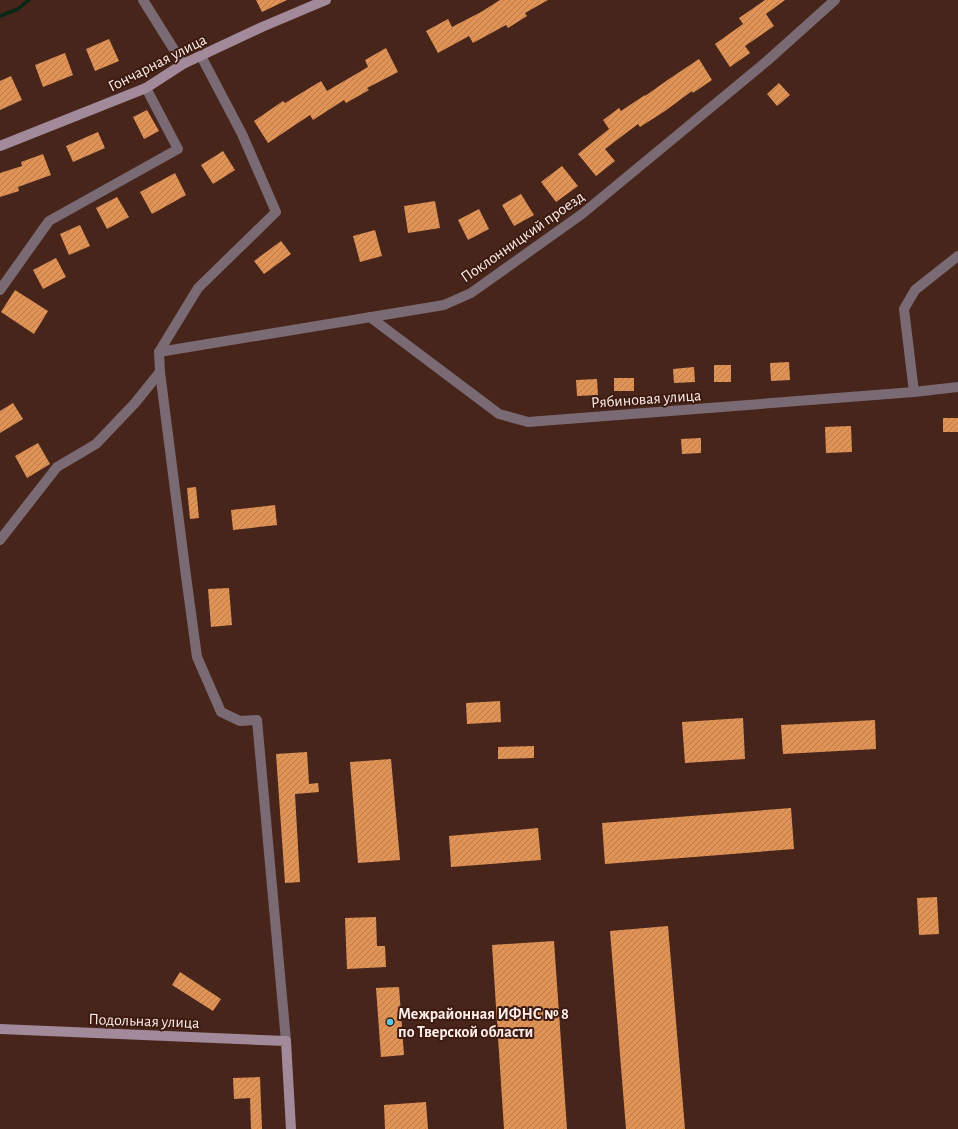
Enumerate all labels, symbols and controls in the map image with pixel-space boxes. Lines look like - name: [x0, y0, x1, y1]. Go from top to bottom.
- street label: Гончарная улица: [106, 31, 210, 95]
- street label: Поклонницкий проезд: [458, 188, 587, 285]
- street label: Рябиновая улица: [590, 387, 702, 412]
- place label: Межрайонная ИФНС № 8 по Тверской области: [398, 1006, 569, 1040]
- street label: Подольная улица: [88, 1011, 200, 1032]
- marker: Межрайонная ИФНС № 8 по Тверской области: [385, 1017, 395, 1027]

